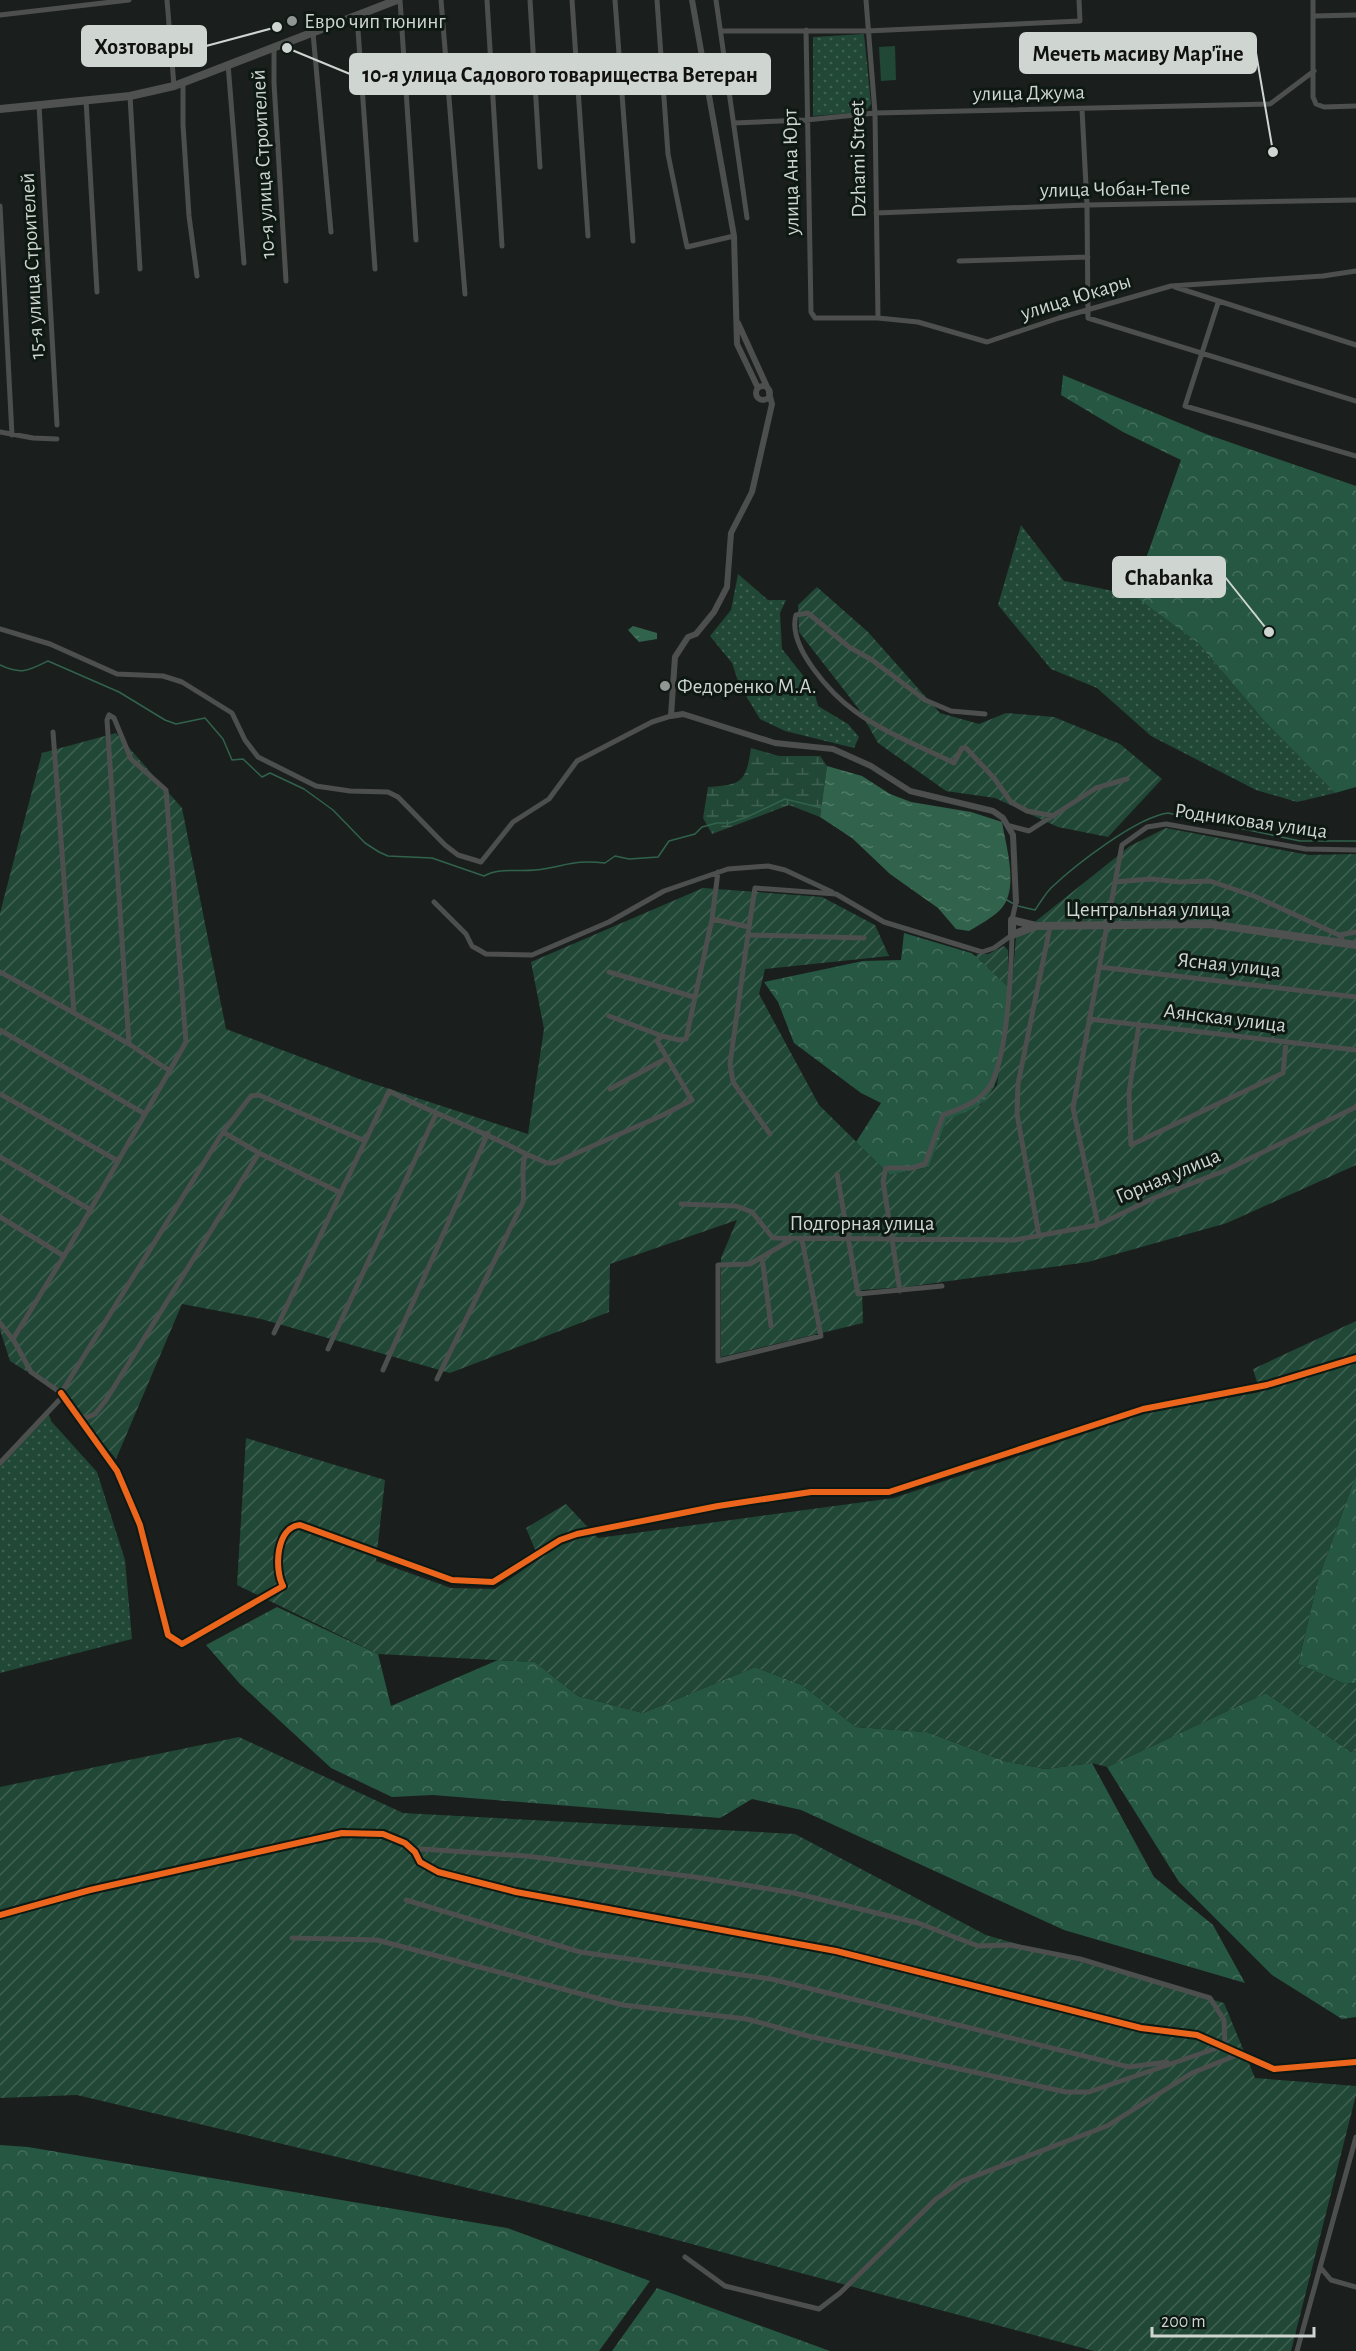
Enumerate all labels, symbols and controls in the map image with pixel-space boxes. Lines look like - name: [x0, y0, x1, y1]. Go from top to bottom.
- place label: Евро чип тюнинг: [304, 11, 446, 32]
- marker: Евро чип тюнинг: [285, 14, 299, 28]
- callout: Хозтовары: [82, 26, 206, 66]
- callout: Мечеть масиву Мар'їне: [1020, 33, 1256, 73]
- text: Хозтовары: [94, 36, 194, 58]
- text: Мечеть масиву Мар'їне: [1032, 43, 1244, 66]
- callout: 10-я улица Садового товарищества Ветеран: [350, 54, 770, 94]
- text: 10-я улица Садового товарищества Ветеран: [362, 64, 758, 87]
- street label: 10-я улица Строителей: [248, 69, 278, 259]
- street label: улица Джума: [972, 82, 1086, 104]
- street label: Dzhami Street: [846, 100, 870, 218]
- street label: улица Ана Юрт: [779, 108, 803, 236]
- street label: 15-я улица Строителей: [17, 172, 47, 360]
- street label: улица Чобан-Тепе: [1039, 177, 1190, 201]
- street label: улица Юкары: [1017, 270, 1134, 324]
- callout: Chabanka: [1113, 557, 1225, 597]
- text: Chabanka: [1125, 567, 1214, 589]
- place label: Федоренко М.А.: [677, 676, 816, 697]
- marker: Федоренко М.А.: [658, 679, 672, 693]
- street label: Родниковая улица: [1173, 800, 1329, 842]
- street label: Центральная улица: [1065, 899, 1231, 920]
- street label: Ясная улица: [1176, 949, 1282, 981]
- street label: Аянская улица: [1163, 1000, 1288, 1036]
- street label: Горная улица: [1113, 1144, 1224, 1207]
- street label: Подгорная улица: [789, 1213, 935, 1234]
- scale bar: [1152, 2300, 1314, 2338]
- text: 200 m: [1161, 2313, 1206, 2331]

